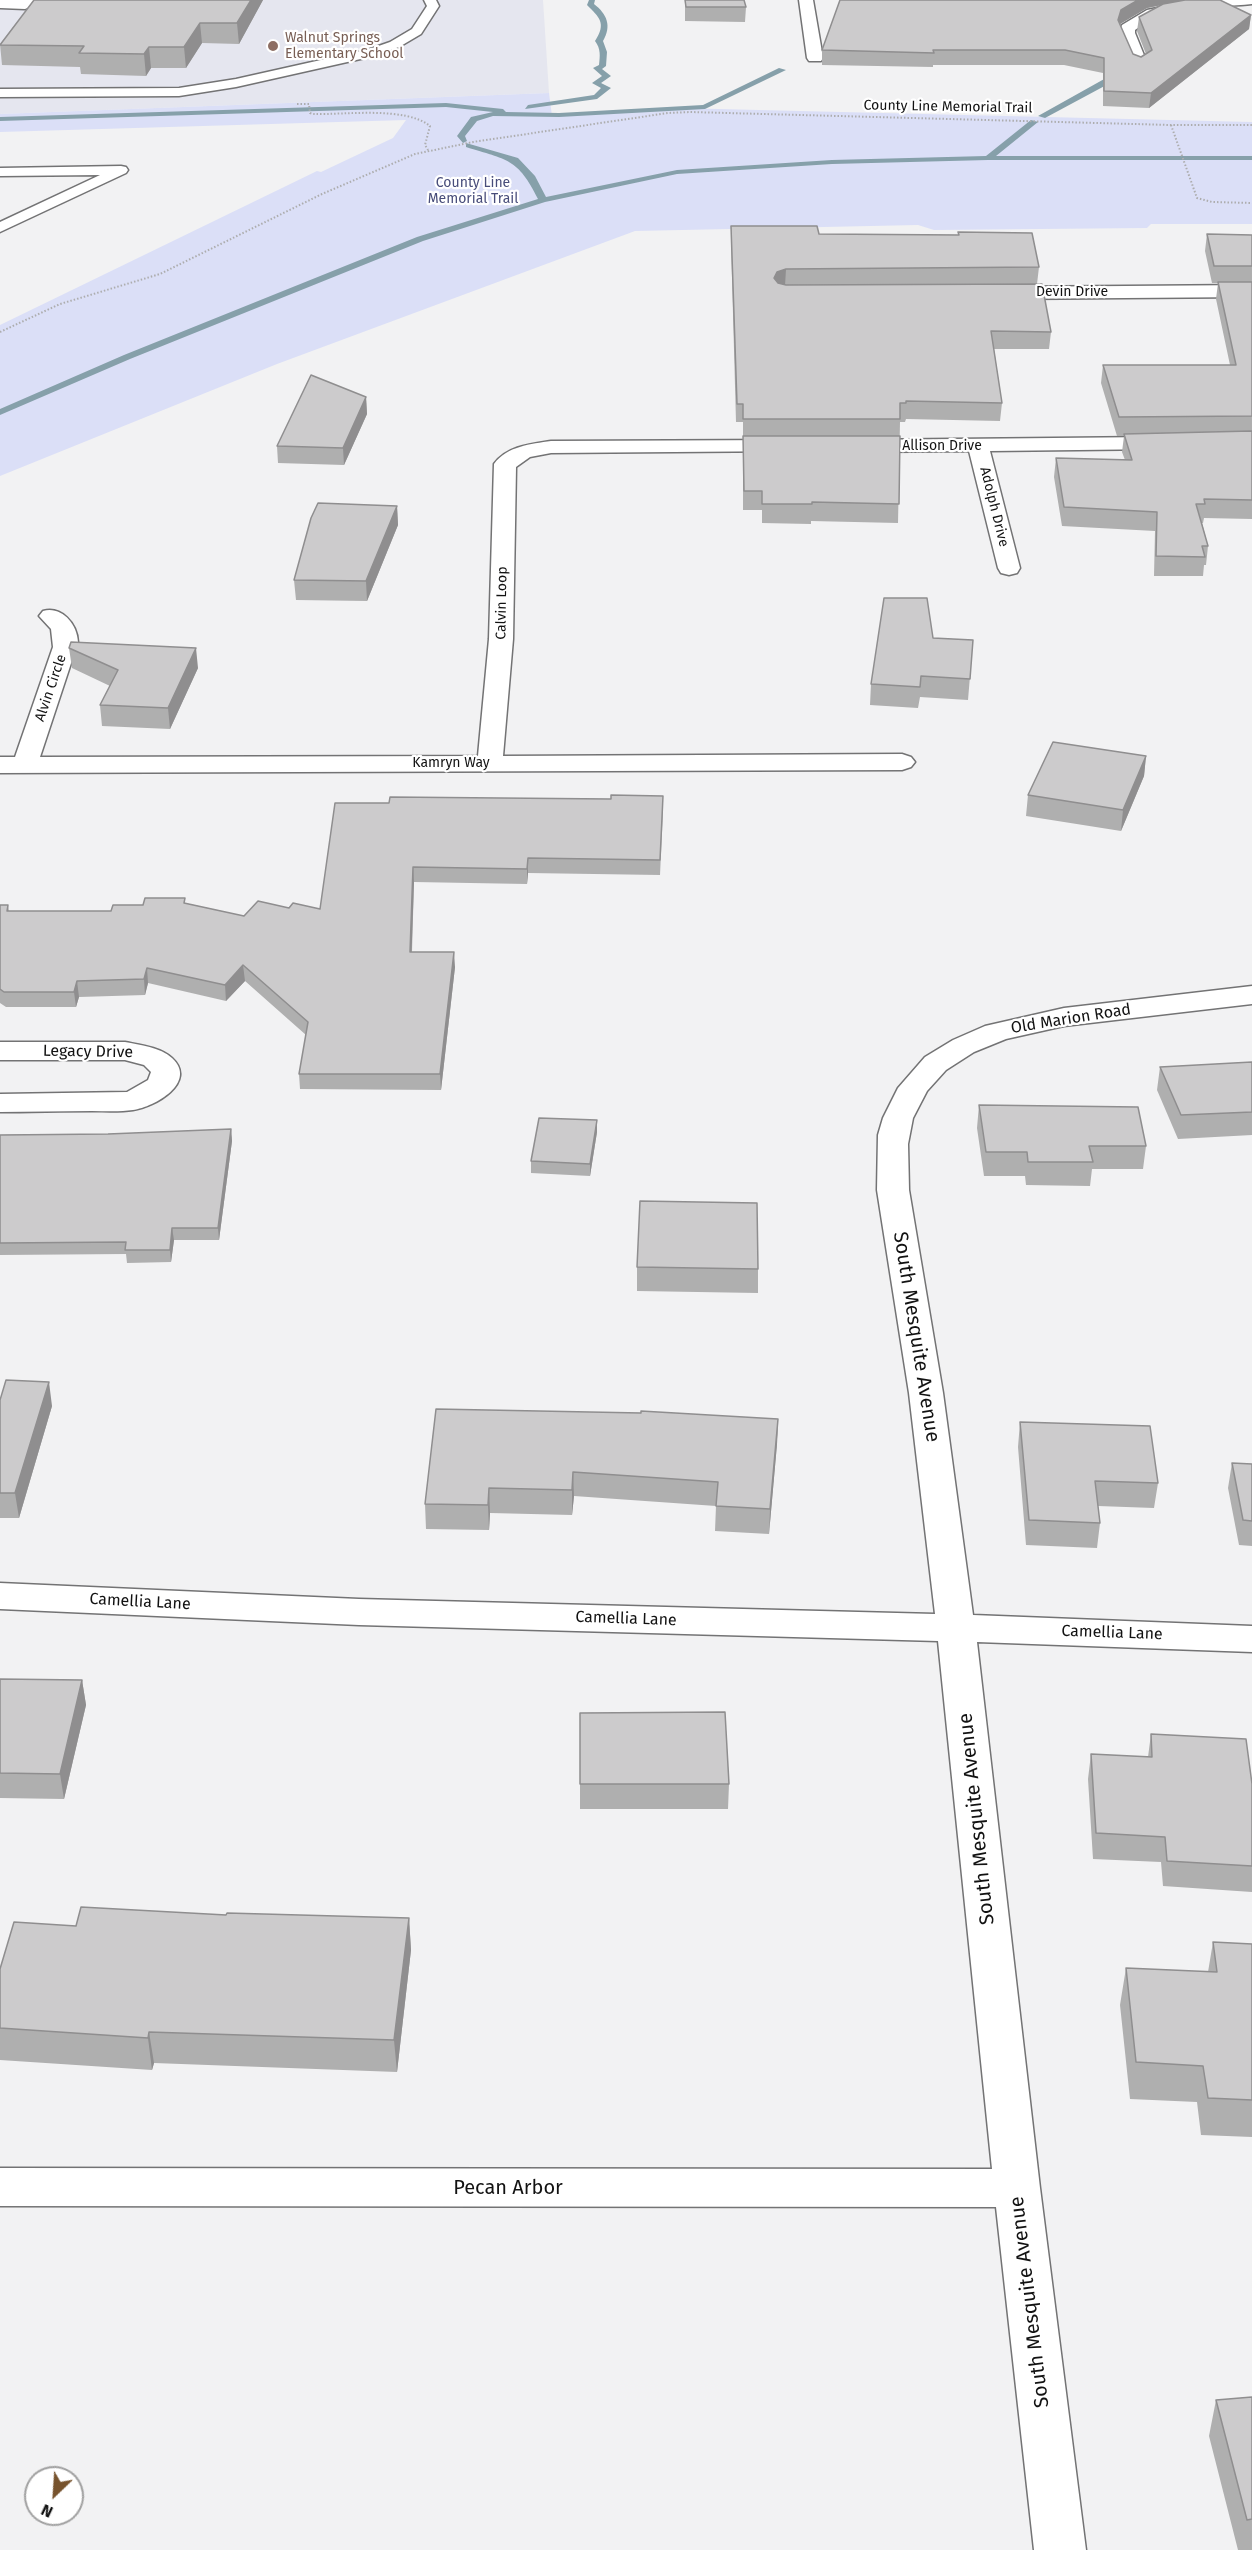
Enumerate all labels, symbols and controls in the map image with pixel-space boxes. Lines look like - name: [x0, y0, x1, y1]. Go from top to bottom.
- place label: Walnut Springs Elementary School: [285, 30, 403, 62]
- marker: Walnut Springs Elementary School: [266, 39, 280, 53]
- street label: County Line Memorial Trail: [863, 97, 1033, 117]
- park label: County Line Memorial Trail: [428, 175, 518, 208]
- street label: Devin Drive: [1036, 284, 1108, 300]
- street label: Allison Drive: [902, 438, 982, 454]
- street label: Adolph Drive: [976, 465, 1012, 549]
- street label: Calvin Loop: [493, 566, 511, 640]
- street label: Alvin Circle: [32, 652, 70, 724]
- street label: Kamryn Way: [412, 755, 490, 771]
- street label: Old Marion Road: [1010, 1000, 1132, 1038]
- street label: Legacy Drive: [43, 1042, 133, 1062]
- street label: South Mesquite Avenue: [887, 1230, 945, 1444]
- street label: Camellia Lane: [89, 1590, 191, 1614]
- street label: Camellia Lane: [575, 1608, 677, 1630]
- street label: Camellia Lane: [1061, 1622, 1163, 1644]
- street label: South Mesquite Avenue: [954, 1712, 1000, 1926]
- street label: Pecan Arbor: [453, 2176, 563, 2200]
- street label: South Mesquite Avenue: [1005, 2195, 1055, 2409]
- north arrow: [24, 2466, 84, 2526]
- text: N: [38, 2500, 56, 2522]

